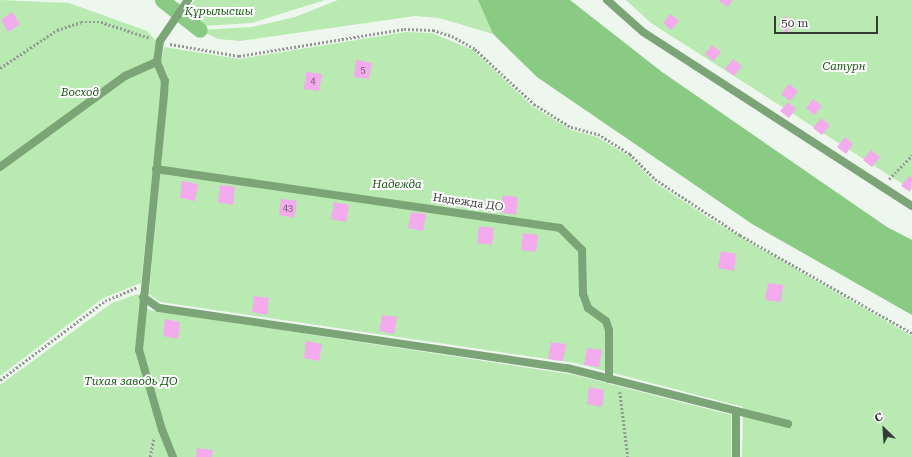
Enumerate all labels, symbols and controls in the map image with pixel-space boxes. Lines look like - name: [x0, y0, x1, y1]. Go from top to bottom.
- park label: Құрылысшы: [185, 5, 253, 19]
- scale bar: [776, 8, 880, 34]
- text: 50 m: [781, 16, 808, 30]
- park label: Сатурн: [822, 60, 866, 74]
- house number: 5: [360, 65, 366, 75]
- house number: 4: [310, 76, 316, 86]
- park label: Восход: [61, 86, 99, 100]
- park label: Надежда: [372, 178, 422, 192]
- street label: Надежда ДО: [432, 192, 504, 214]
- house number: 43: [283, 203, 293, 213]
- park label: Тихая заводь ДО: [84, 375, 178, 389]
- north arrow: [864, 409, 904, 449]
- text: С: [872, 410, 885, 425]

